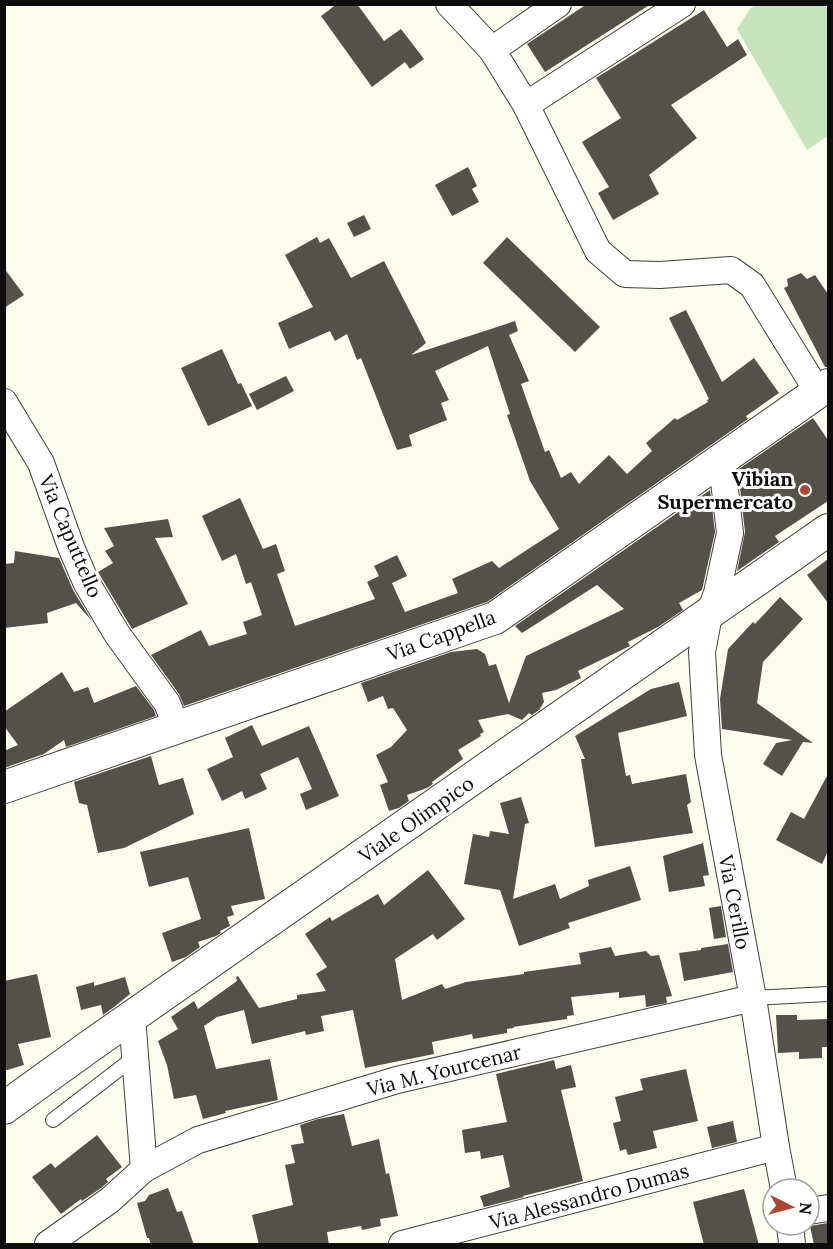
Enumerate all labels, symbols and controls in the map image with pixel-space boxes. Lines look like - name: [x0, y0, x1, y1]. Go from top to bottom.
- place label: Vibian Supermercato: [658, 466, 793, 514]
- street label: Via Caputtello: [33, 470, 108, 601]
- marker: Vibian Supermercato: [798, 483, 812, 497]
- street label: Via Cappella: [382, 604, 499, 667]
- street label: Viale Olimpico: [353, 770, 478, 868]
- street label: Via Cerillo: [713, 852, 756, 951]
- street label: Via M. Yourcenar: [363, 1039, 524, 1102]
- street label: Via Alessandro Dumas: [486, 1157, 691, 1235]
- north arrow: [761, 1177, 821, 1237]
- text: N: [795, 1201, 817, 1216]

